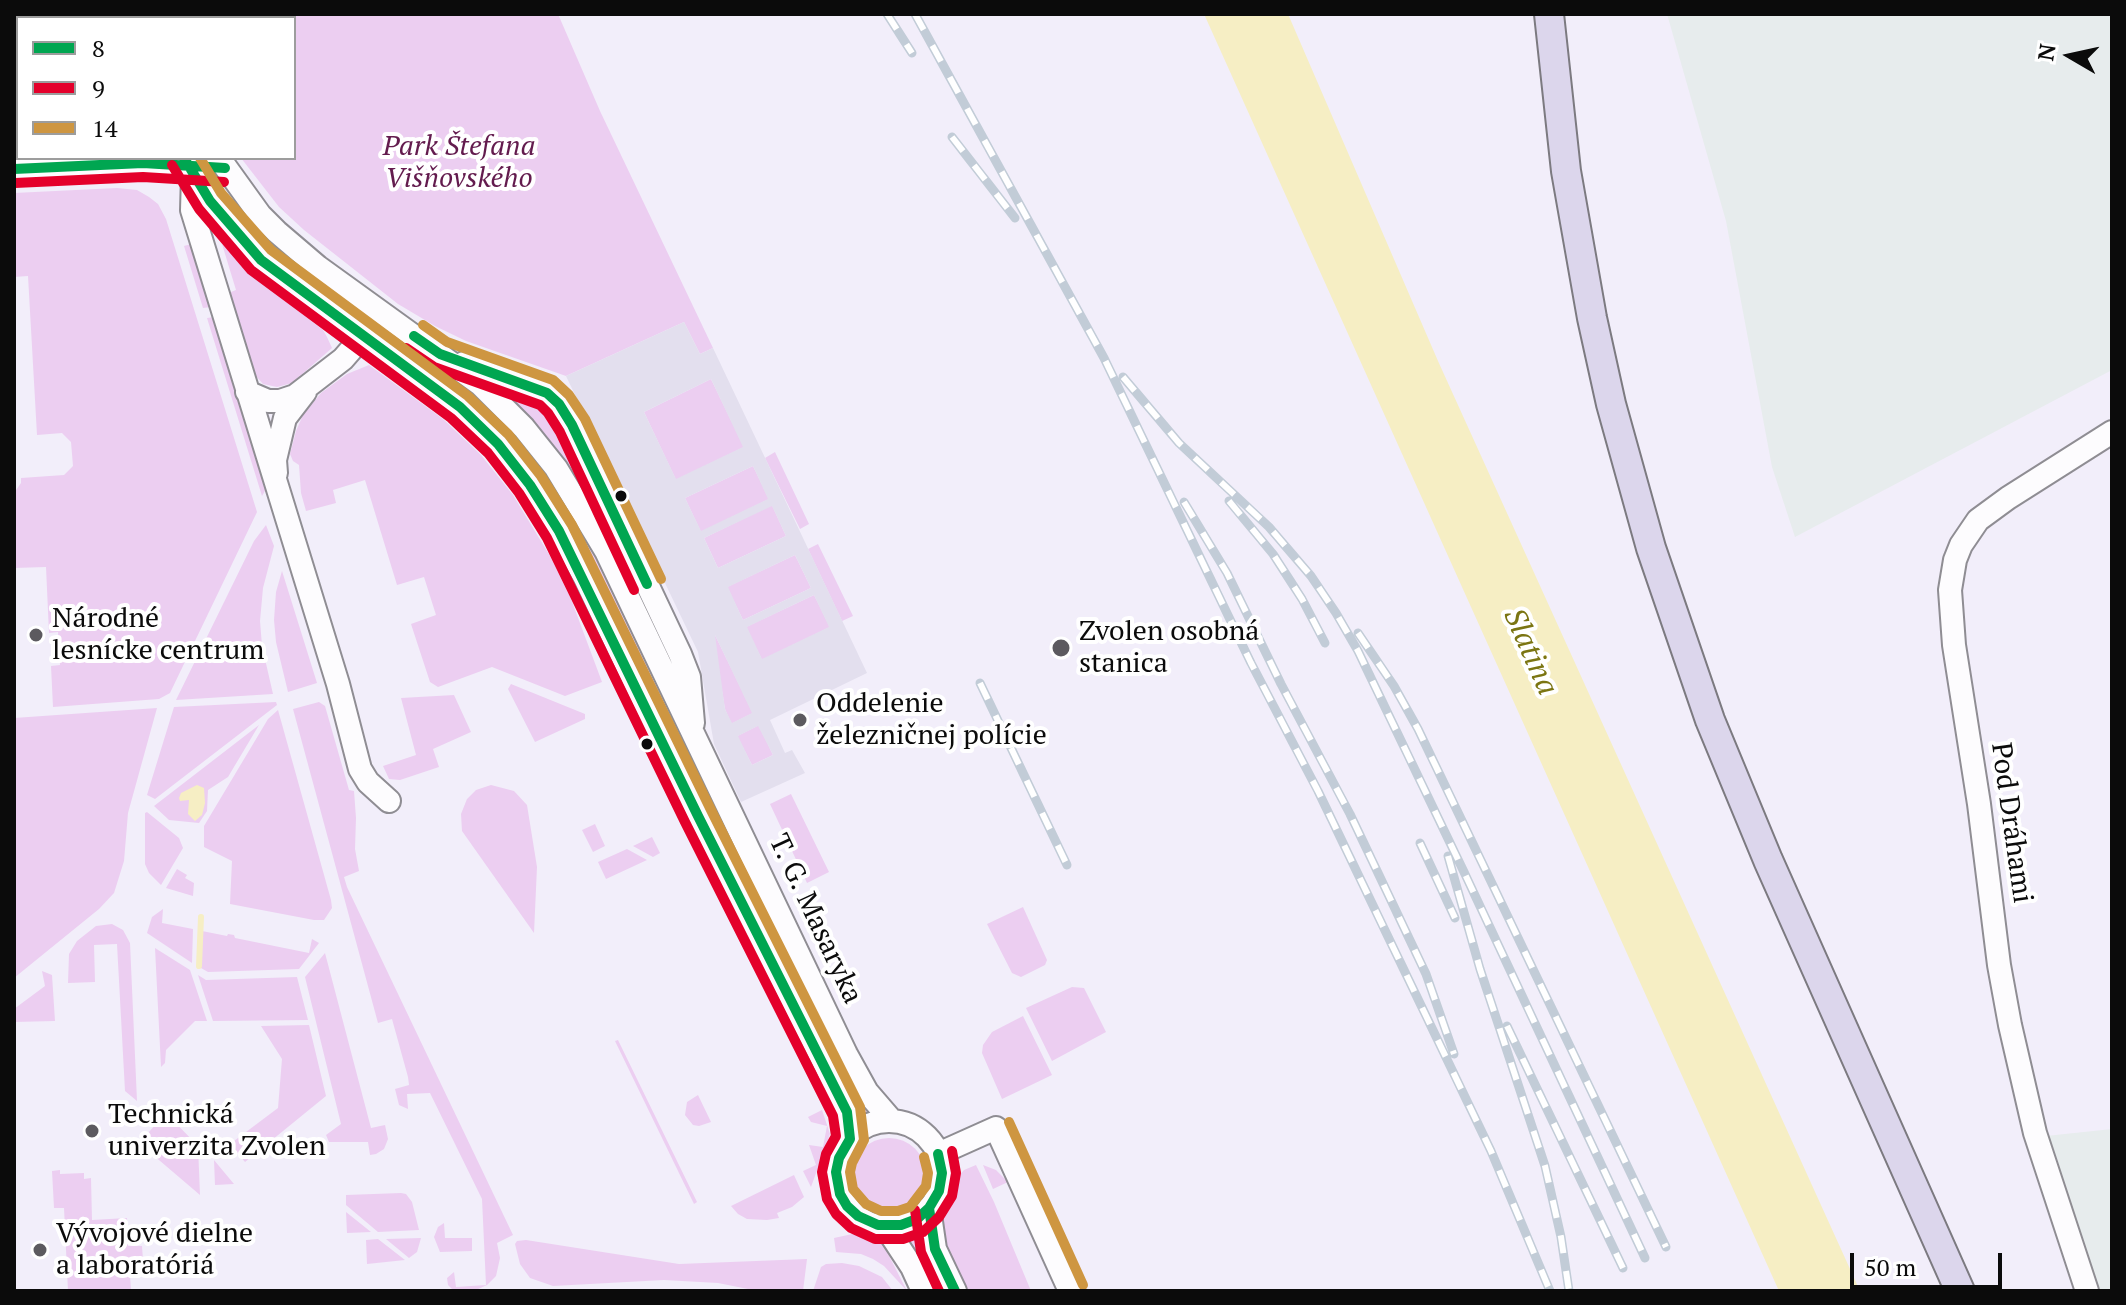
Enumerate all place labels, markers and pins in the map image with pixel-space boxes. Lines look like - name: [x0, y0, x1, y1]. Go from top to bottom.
- unlabelled marker: [613, 488, 629, 504]
- place label: Národné lesnícke centrum: [52, 602, 264, 668]
- place label: Zvolen osobná stanica: [1079, 615, 1259, 681]
- marker: Národné lesnícke centrum: [27, 626, 45, 644]
- marker: Zvolen osobná stanica: [1050, 637, 1072, 659]
- place label: Oddelenie železničnej polície: [816, 687, 1047, 753]
- marker: Oddelenie železničnej polície: [791, 711, 809, 729]
- unlabelled marker: [639, 736, 655, 752]
- place label: Technická univerzita Zvolen: [108, 1098, 326, 1164]
- marker: Technická univerzita Zvolen: [83, 1122, 101, 1140]
- place label: Vývojové dielne a laboratóriá: [56, 1217, 253, 1283]
- marker: Vývojové dielne a laboratóriá: [31, 1241, 49, 1259]

